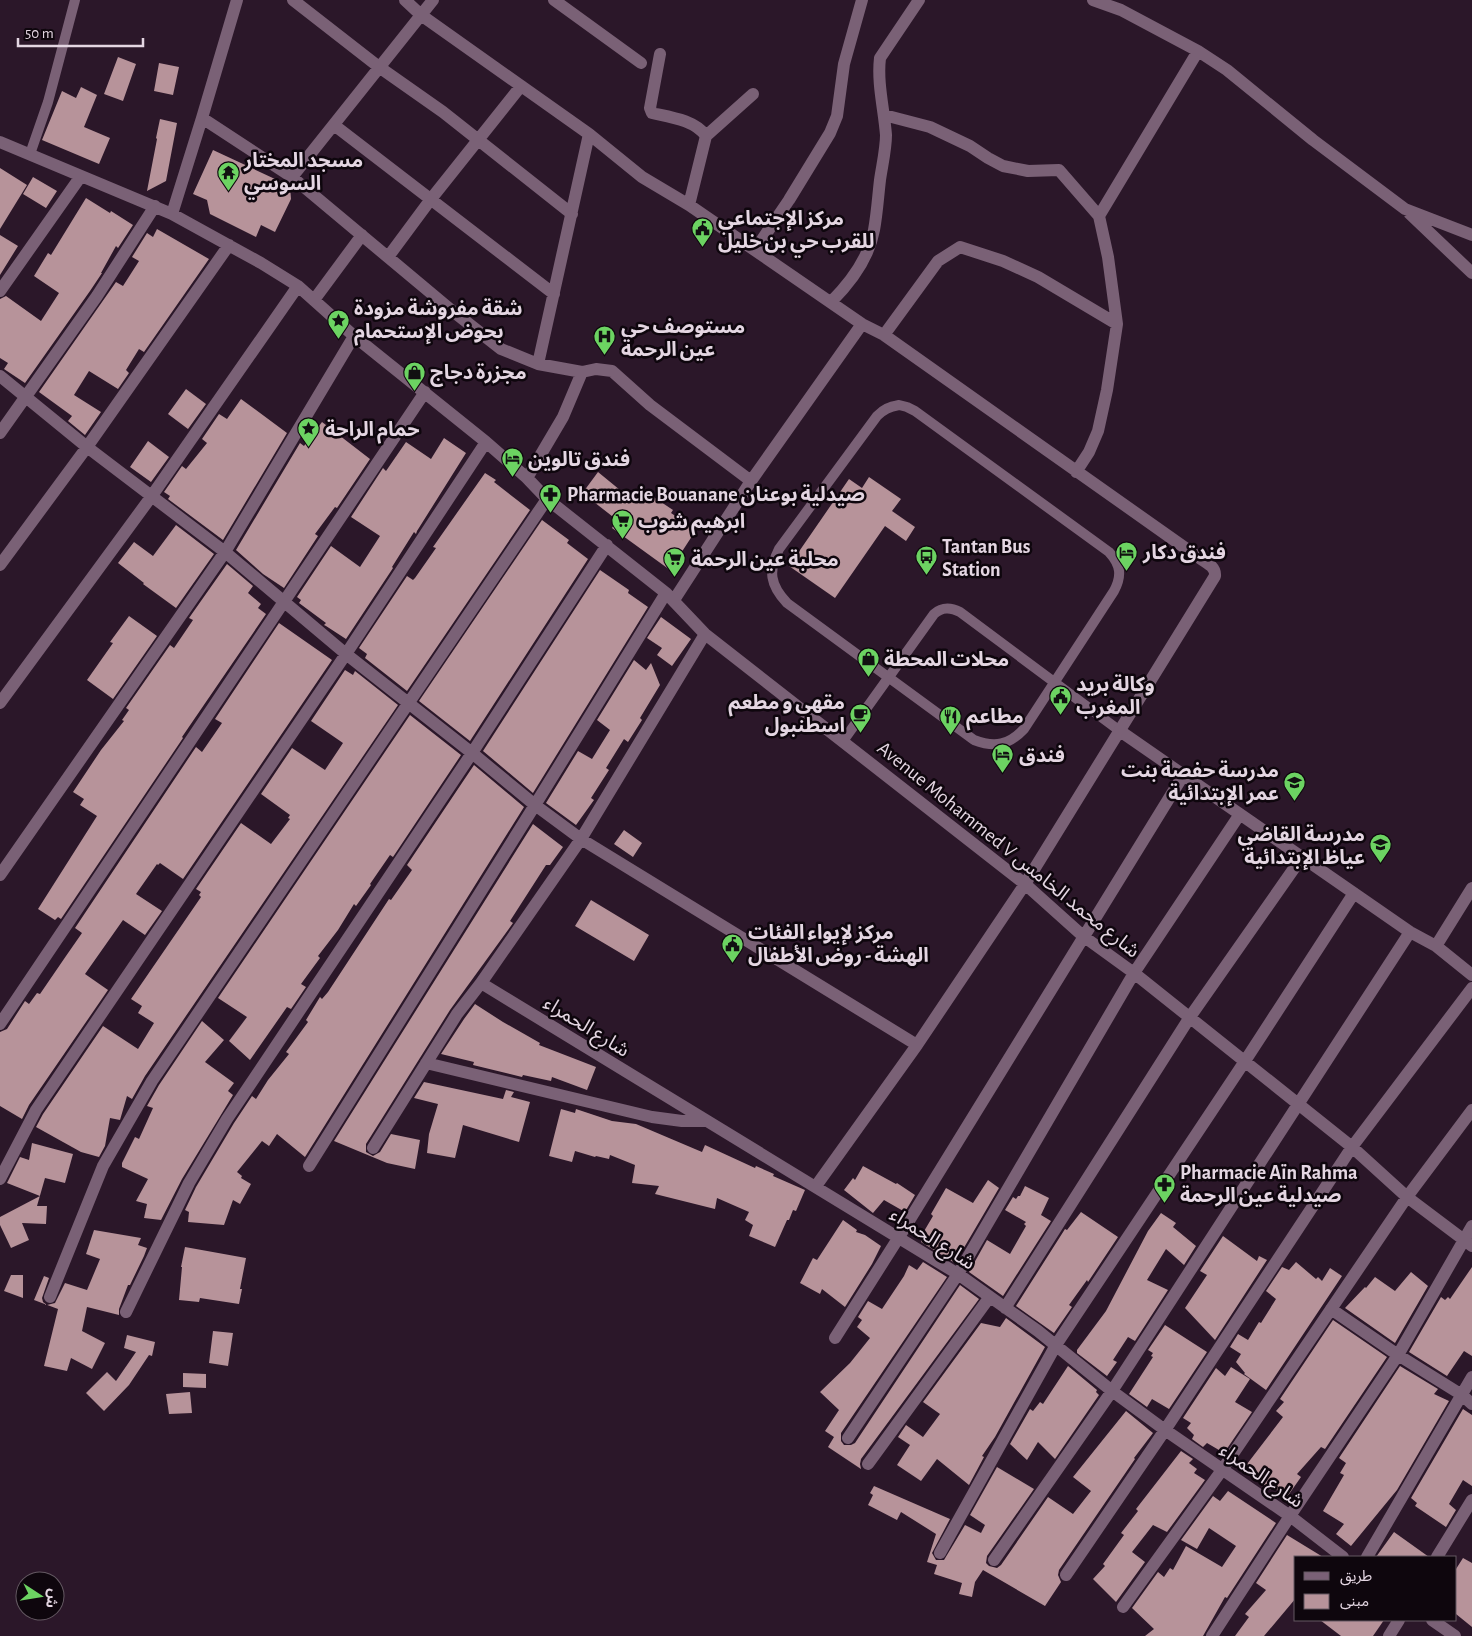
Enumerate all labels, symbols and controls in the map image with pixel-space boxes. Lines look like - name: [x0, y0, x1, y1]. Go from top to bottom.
- scale bar: [18, 15, 142, 47]
- text: 50 m: [25, 26, 54, 41]
- place label: مسجد المختار السوسي: [243, 151, 363, 200]
- temple icon: مسجد المختار السوسي: [216, 160, 240, 191]
- place label: مركز الإجتماعي للقرب حي بن خليل: [718, 209, 874, 258]
- public building icon: مركز الإجتماعي للقرب حي بن خليل: [690, 217, 714, 248]
- place label: شقة مفروشة مزودة بحوض الإستحمام: [354, 298, 522, 346]
- place icon: شقة مفروشة مزودة بحوض الإستحمام: [326, 308, 350, 339]
- place label: مستوصف حي عين الرحمة: [621, 317, 745, 361]
- hospital icon: مستوصف حي عين الرحمة: [593, 325, 617, 356]
- shop icon: مجزرة دجاج: [402, 360, 426, 391]
- place label: مجزرة دجاج: [430, 363, 527, 387]
- place icon: حمام الراحة: [297, 417, 321, 448]
- place label: حمام الراحة: [325, 419, 420, 444]
- hotel icon: فندق تالوين: [500, 447, 524, 478]
- place label: فندق تالوين: [528, 449, 630, 471]
- pharmacy icon: Pharmacie Bouanane صيدلية بوعنان: [539, 482, 563, 513]
- place label: Pharmacie Bouanane صيدلية بوعنان: [567, 484, 865, 506]
- supermarket icon: ابرهيم شوب: [610, 509, 634, 540]
- place label: ابرهيم شوب: [638, 512, 745, 536]
- place label: Tantan Bus Station: [942, 537, 1031, 580]
- hotel icon: فندق دكار: [1115, 540, 1139, 571]
- place label: فندق دكار: [1142, 542, 1226, 564]
- bus stop icon: Tantan Bus Station: [914, 545, 938, 576]
- supermarket icon: محلبة عين الرحمة: [663, 547, 687, 578]
- place label: محلبة عين الرحمة: [691, 549, 839, 571]
- shop icon: محلات المحطة: [856, 647, 880, 678]
- place label: محلات المحطة: [884, 649, 1009, 670]
- place label: وكالة بريد المغرب: [1076, 674, 1155, 719]
- public building icon: وكالة بريد المغرب: [1048, 684, 1072, 715]
- place label: مقهى و مطعم اسطنبول: [728, 693, 845, 737]
- cafe icon: مقهى و مطعم اسطنبول: [849, 702, 873, 733]
- restaurant icon: مطاعم: [938, 704, 962, 735]
- place label: مطاعم: [966, 707, 1024, 731]
- street label: Avenue Mohammed V شارع محمد الخامس: [871, 738, 1143, 965]
- hotel icon: فندق: [991, 743, 1015, 774]
- place label: فندق: [1019, 745, 1065, 766]
- place label: مدرسة حفصة بنت عمر الإبتدائية: [1121, 760, 1279, 807]
- school or university icon: مدرسة حفصة بنت عمر الإبتدائية: [1283, 770, 1307, 801]
- place label: مدرسة القاضي عياظ الإبتدائية: [1237, 824, 1365, 871]
- school or university icon: مدرسة القاضي عياظ الإبتدائية: [1369, 833, 1393, 864]
- place label: مركز لإيواء الفئات الهشة - روض الأطفال: [748, 923, 929, 967]
- public building icon: مركز لإيواء الفئات الهشة - روض الأطفال: [720, 932, 744, 963]
- street label: شارع الحمراء: [538, 993, 633, 1064]
- place label: Pharmacie Aïn Rahma صيدلية عين الرحمة: [1180, 1163, 1358, 1207]
- pharmacy icon: Pharmacie Aïn Rahma صيدلية عين الرحمة: [1152, 1172, 1176, 1203]
- street label: شارع الحمراء: [884, 1204, 979, 1277]
- street label: شارع الحمراء: [1214, 1440, 1307, 1515]
- legend: [1294, 1556, 1457, 1621]
- text: طريق: [1340, 1569, 1372, 1586]
- north arrow: [15, 1571, 65, 1621]
- text: ش: [43, 1588, 61, 1609]
- text: مبنى: [1340, 1594, 1369, 1610]

